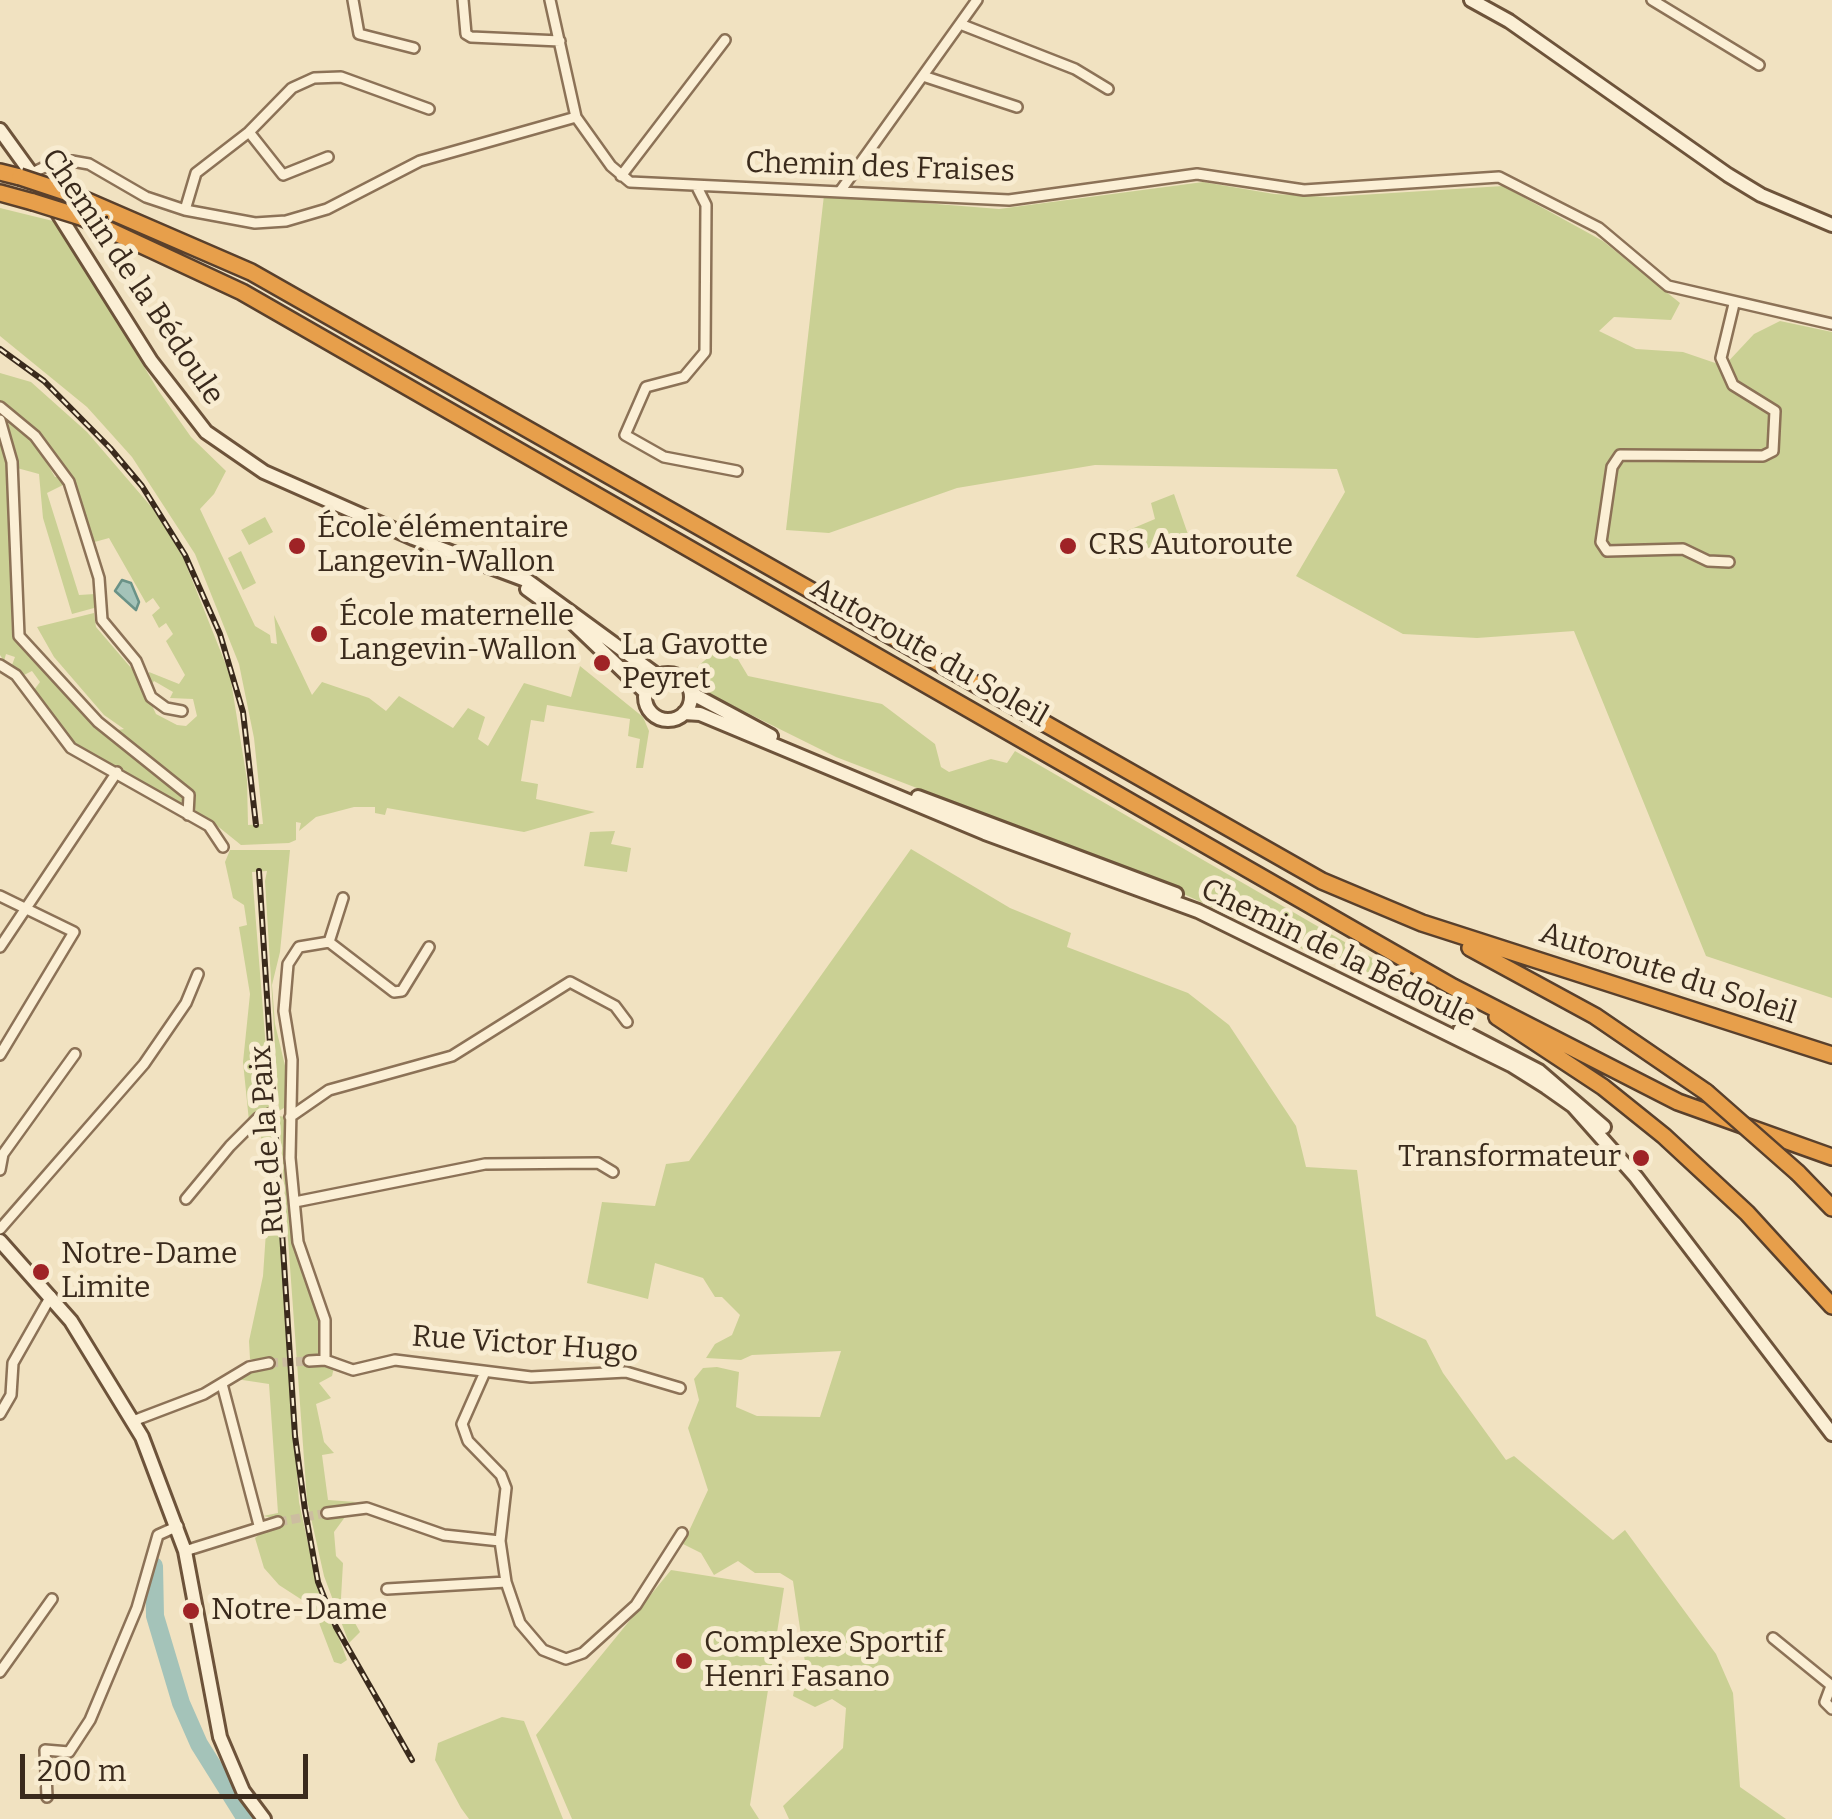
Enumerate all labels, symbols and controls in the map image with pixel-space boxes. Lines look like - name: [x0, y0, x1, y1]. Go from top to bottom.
- street label: Chemin de la Bédoule: [33, 142, 231, 412]
- street label: Chemin des Fraises: [745, 145, 1015, 191]
- place label: École élémentaire Langevin-Wallon: [317, 511, 569, 582]
- place label: CRS Autoroute: [1088, 528, 1293, 564]
- marker: École élémentaire Langevin-Wallon: [286, 535, 308, 557]
- marker: CRS Autoroute: [1057, 535, 1079, 557]
- street label: Autoroute du Soleil: [804, 570, 1054, 736]
- place label: École maternelle Langevin-Wallon: [339, 599, 576, 670]
- marker: École maternelle Langevin-Wallon: [308, 623, 330, 645]
- place label: La Gavotte Peyret: [622, 628, 768, 698]
- marker: La Gavotte Peyret: [591, 652, 613, 674]
- street label: Chemin de la Bédoule: [1195, 872, 1481, 1036]
- street label: Autoroute du Soleil: [1535, 915, 1801, 1033]
- street label: Rue de la Paix: [243, 1044, 293, 1236]
- place label: Transformateur: [1398, 1140, 1621, 1176]
- marker: Transformateur: [1630, 1147, 1652, 1169]
- place label: Notre-Dame Limite: [61, 1237, 237, 1308]
- marker: Notre-Dame Limite: [30, 1261, 52, 1283]
- street label: Rue Victor Hugo: [411, 1319, 639, 1371]
- place label: Notre-Dame: [211, 1593, 387, 1629]
- marker: Notre-Dame: [180, 1600, 202, 1622]
- place label: Complexe Sportif Henri Fasano: [704, 1626, 944, 1696]
- marker: Complexe Sportif Henri Fasano: [673, 1650, 695, 1672]
- scale bar: [25, 1734, 312, 1796]
- text: 200 m: [37, 1753, 126, 1789]

